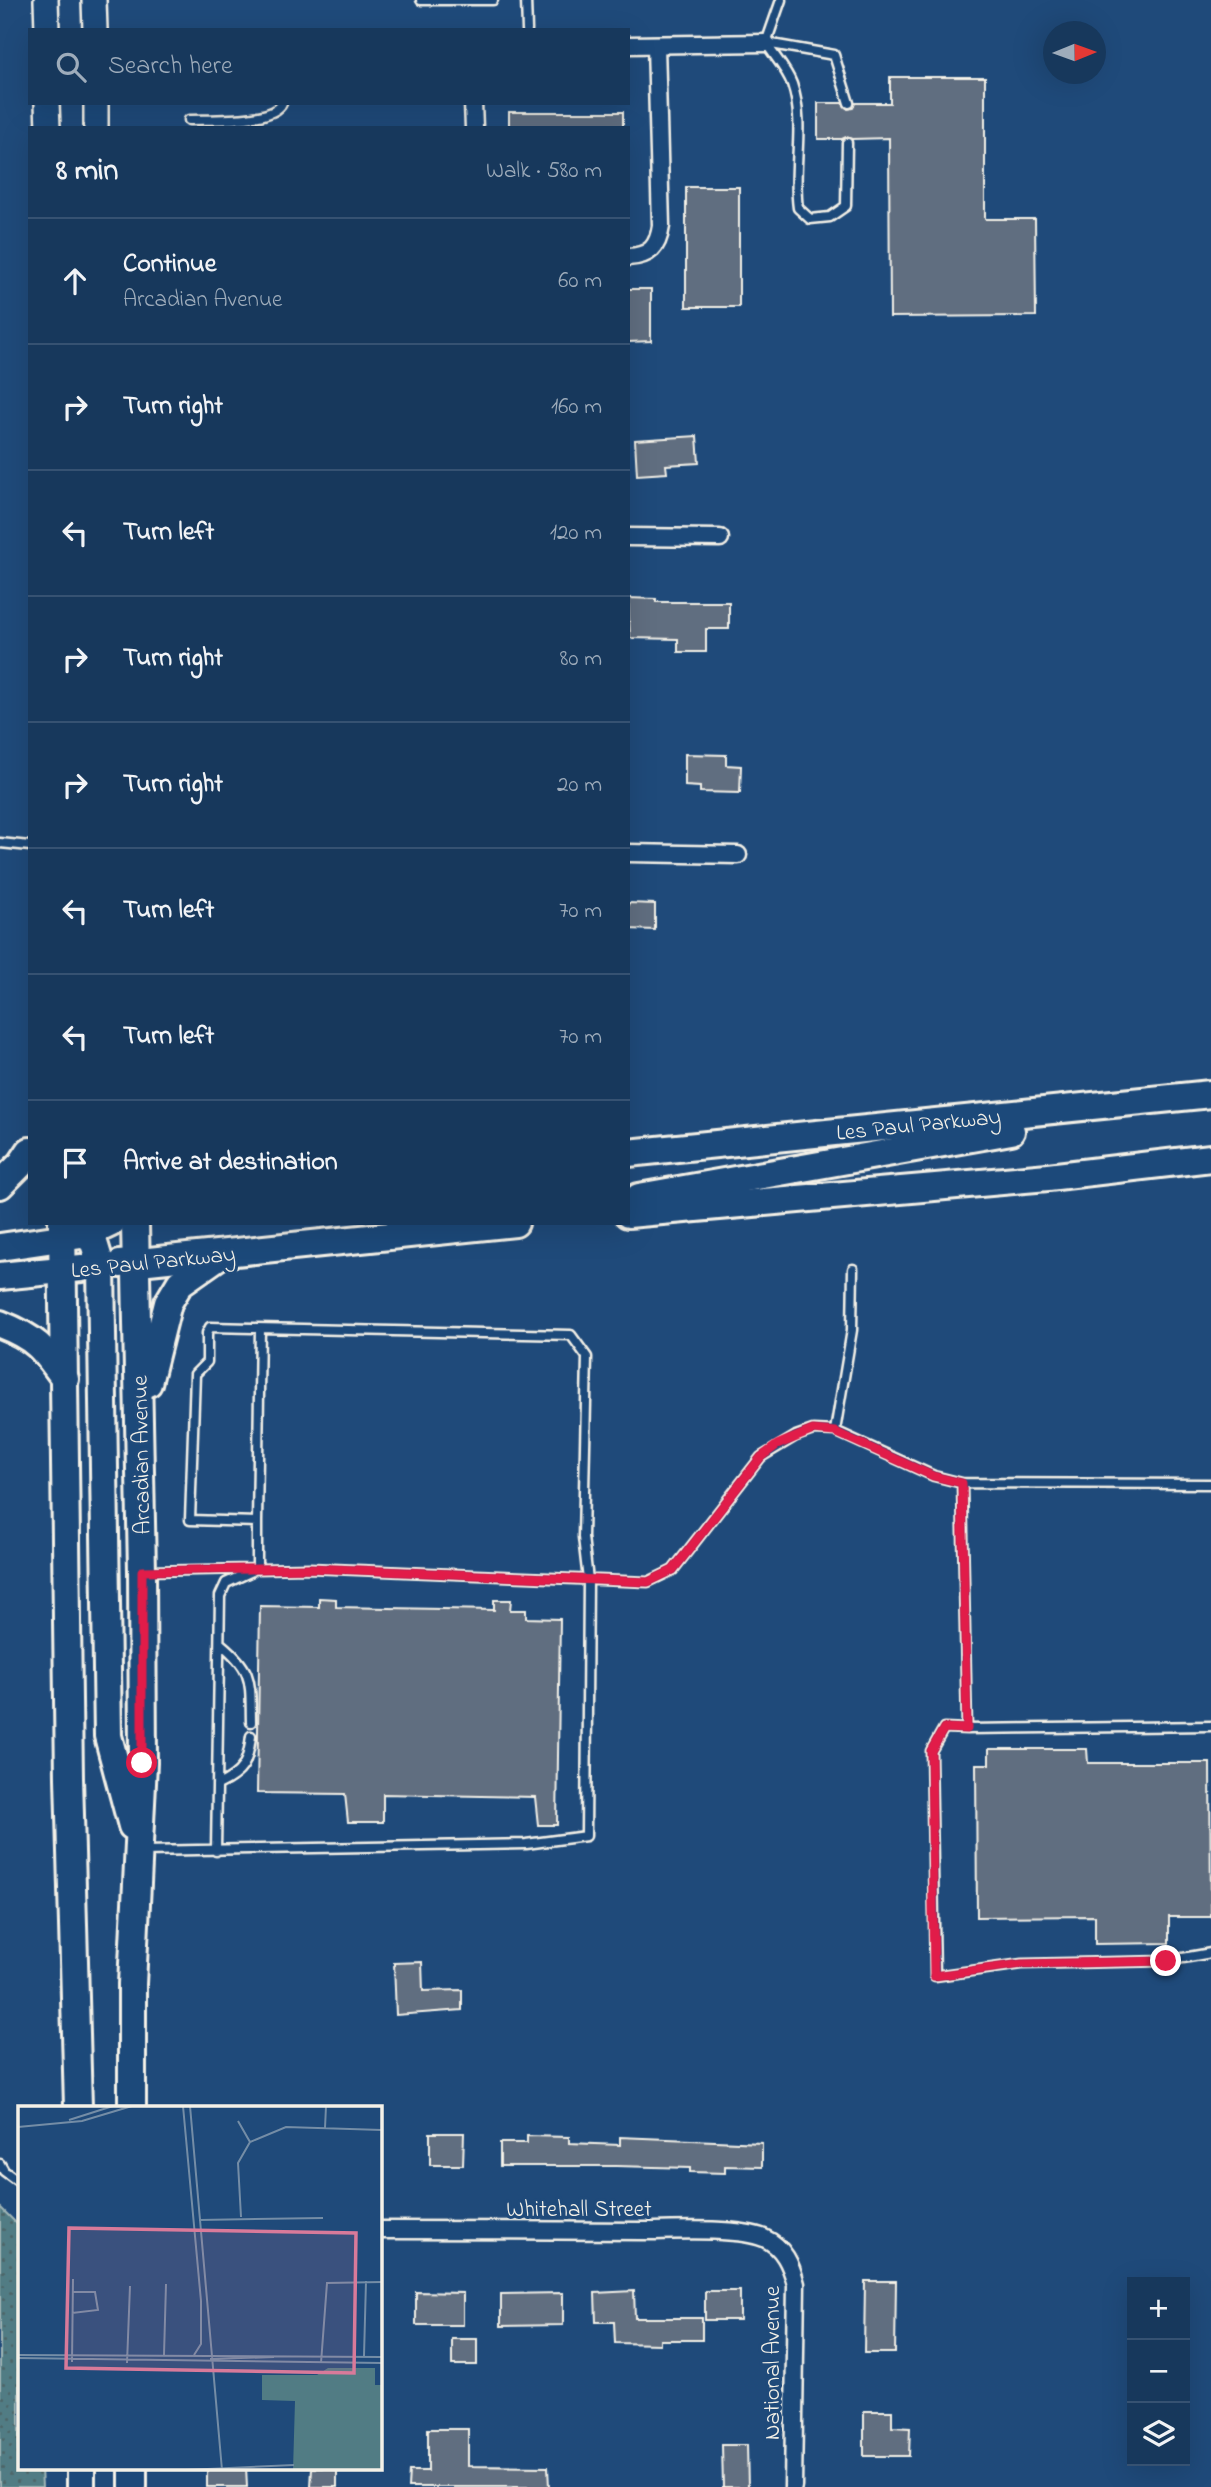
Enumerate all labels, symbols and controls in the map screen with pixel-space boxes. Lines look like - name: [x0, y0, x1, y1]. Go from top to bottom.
- north arrow: [1043, 21, 1106, 84]
- search box: [28, 28, 630, 105]
- icon: search: [52, 48, 90, 86]
- text: Search here: [108, 48, 233, 86]
- text: 8 min: [56, 150, 118, 194]
- text: Walk · 580 m: [486, 155, 602, 188]
- text: Continue: [123, 246, 216, 284]
- icon: ahead: [56, 262, 94, 300]
- text: 60 m: [558, 265, 602, 298]
- text: Arcadian Avenue: [123, 284, 282, 317]
- icon: right: [56, 388, 94, 426]
- text: Turn right: [123, 388, 223, 426]
- text: 160 m: [551, 391, 602, 424]
- icon: left: [56, 514, 94, 552]
- text: Turn left: [123, 514, 214, 552]
- text: 120 m: [550, 517, 602, 550]
- icon: right: [56, 640, 94, 678]
- text: Turn right: [123, 640, 223, 678]
- text: 80 m: [560, 643, 602, 676]
- icon: right: [56, 766, 94, 804]
- text: Turn right: [123, 766, 223, 804]
- text: 20 m: [557, 769, 602, 802]
- icon: left: [56, 892, 94, 930]
- text: Turn left: [123, 892, 214, 930]
- text: 70 m: [559, 895, 602, 928]
- icon: left: [56, 1018, 94, 1056]
- text: Turn left: [123, 1018, 214, 1056]
- text: 70 m: [559, 1021, 602, 1054]
- street label: Les Paul Parkway: [835, 1101, 1003, 1151]
- icon: arrive: [56, 1144, 94, 1182]
- text: Arrive at destination: [123, 1144, 338, 1182]
- street label: Les Paul Parkway: [69, 1238, 237, 1291]
- street label: Arcadian Avenue: [125, 1374, 160, 1535]
- route start: [126, 1747, 157, 1778]
- route end: [1150, 1945, 1181, 1976]
- inset map: [18, 2106, 382, 2470]
- street label: Whitehall Street: [506, 2194, 652, 2227]
- map controls: [1127, 2277, 1190, 2466]
- button: +: [1127, 2277, 1190, 2340]
- street label: National Avenue: [757, 2285, 790, 2440]
- button: −: [1127, 2340, 1190, 2403]
- button: layers: [1127, 2403, 1190, 2466]

